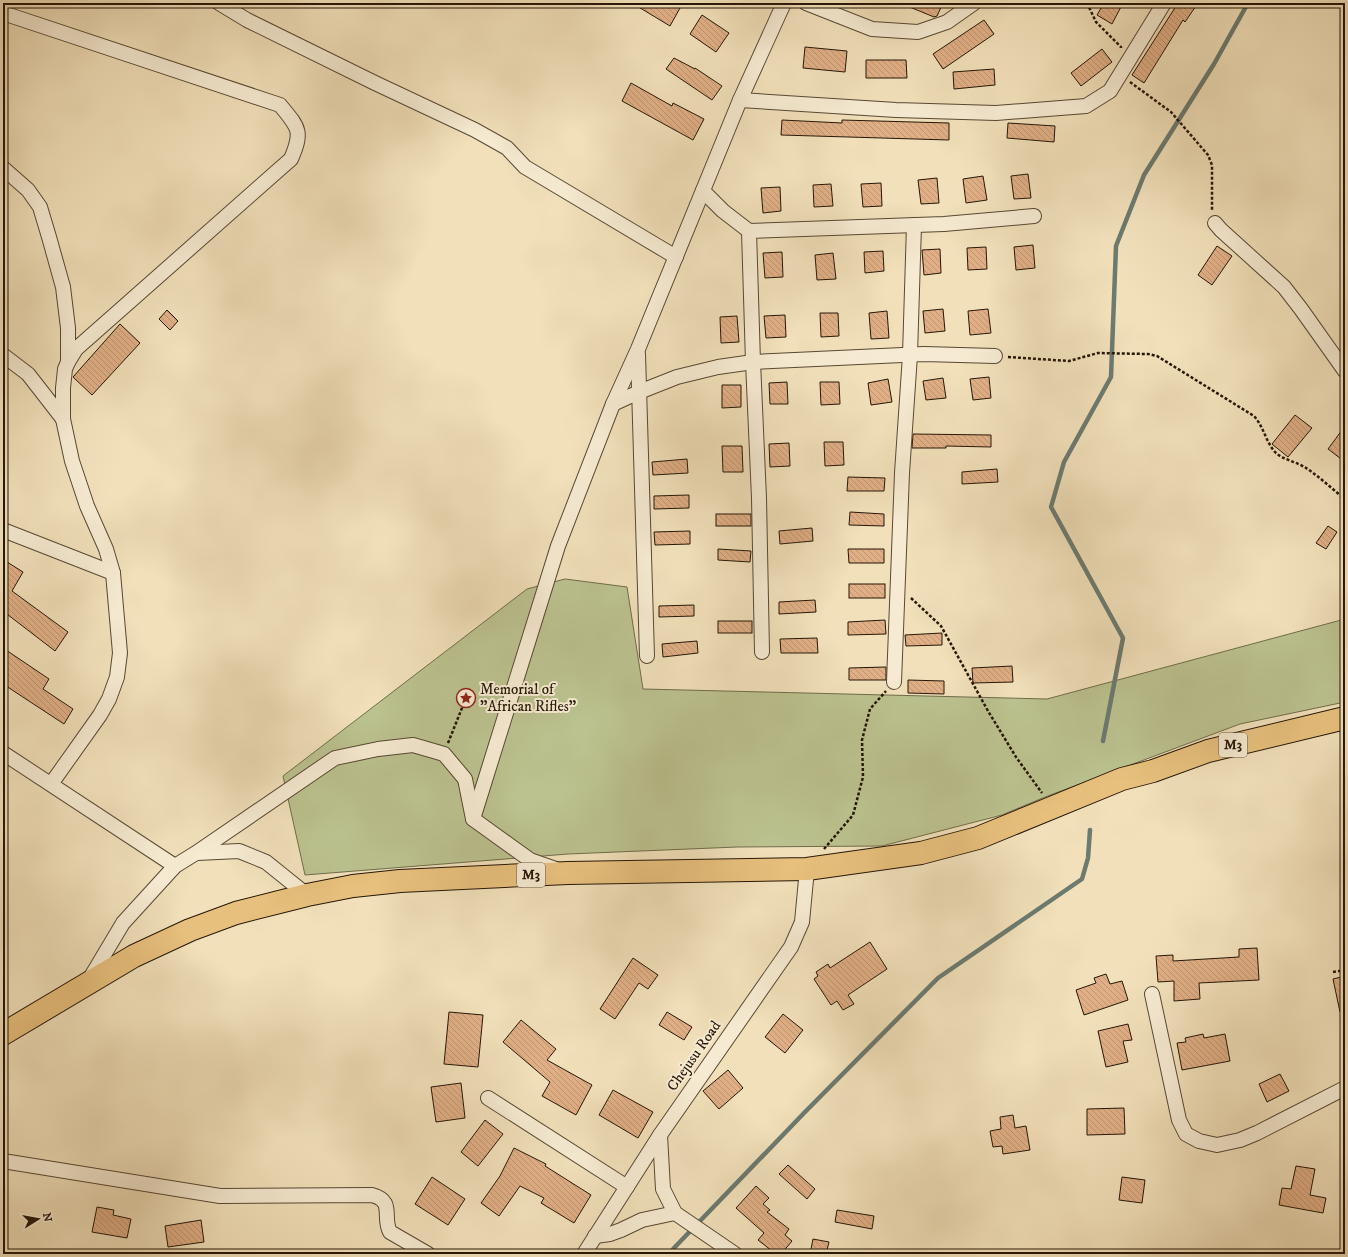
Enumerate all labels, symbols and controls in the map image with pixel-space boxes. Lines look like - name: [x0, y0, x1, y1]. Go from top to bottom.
- place label: Memorial of "African Rifles": [480, 680, 576, 716]
- place icon: Memorial of "African Rifles": [455, 687, 477, 709]
- road number: M3: [1219, 733, 1247, 757]
- road number: M3: [517, 863, 545, 887]
- street label: Chejusu Road: [663, 1017, 725, 1095]
- north arrow: [18, 1199, 58, 1239]
- text: N: [39, 1212, 55, 1223]

